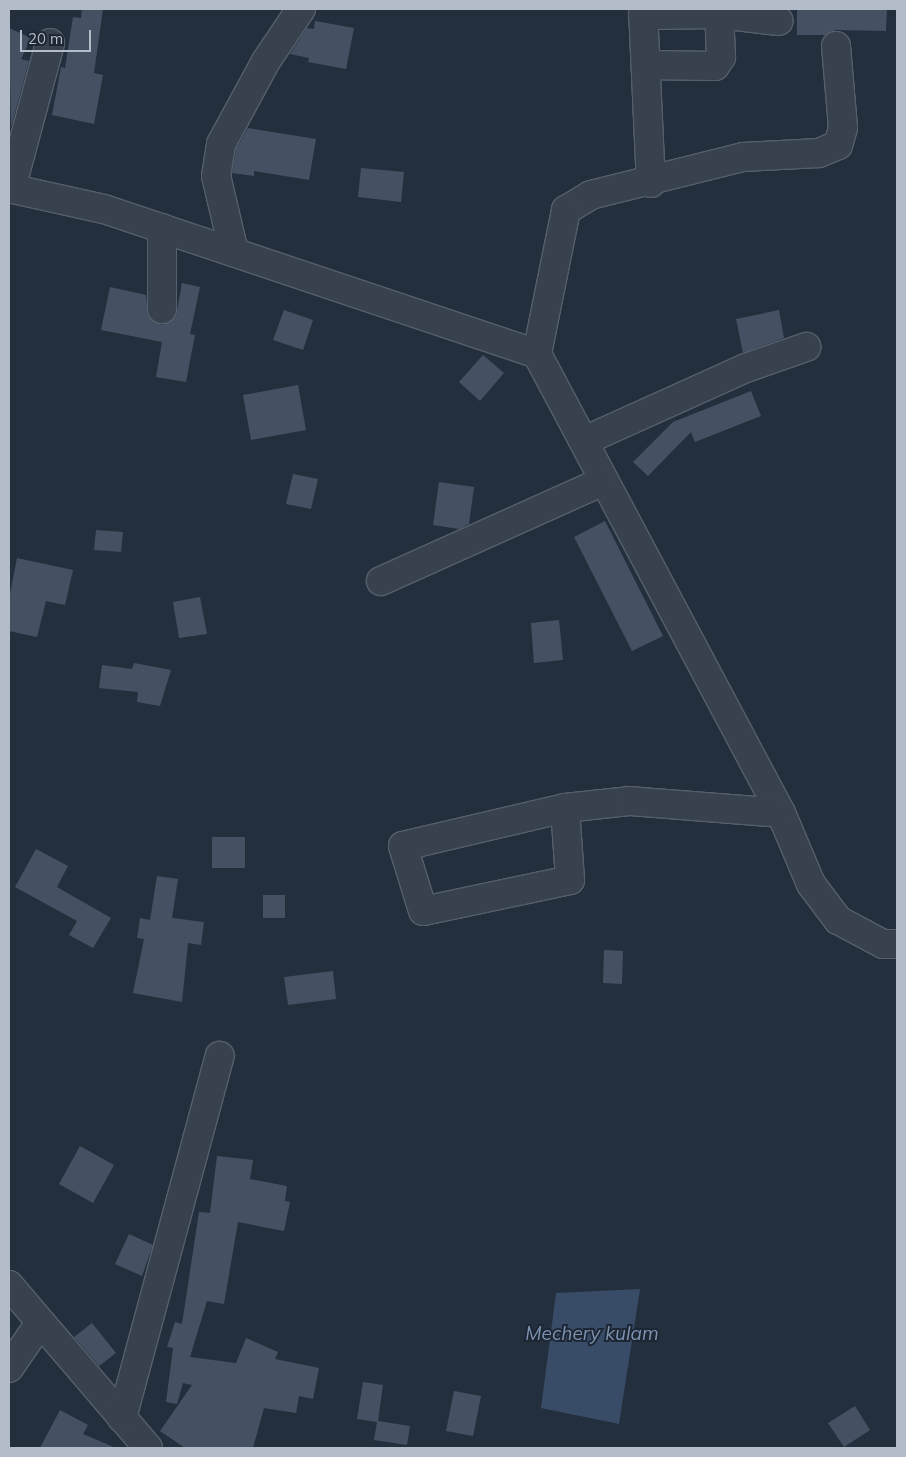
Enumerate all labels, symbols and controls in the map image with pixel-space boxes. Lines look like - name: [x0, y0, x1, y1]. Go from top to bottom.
- scale bar: [22, 20, 94, 52]
- text: 20 m: [28, 29, 63, 48]
- water label: Mechery kulam: [525, 1323, 659, 1345]

